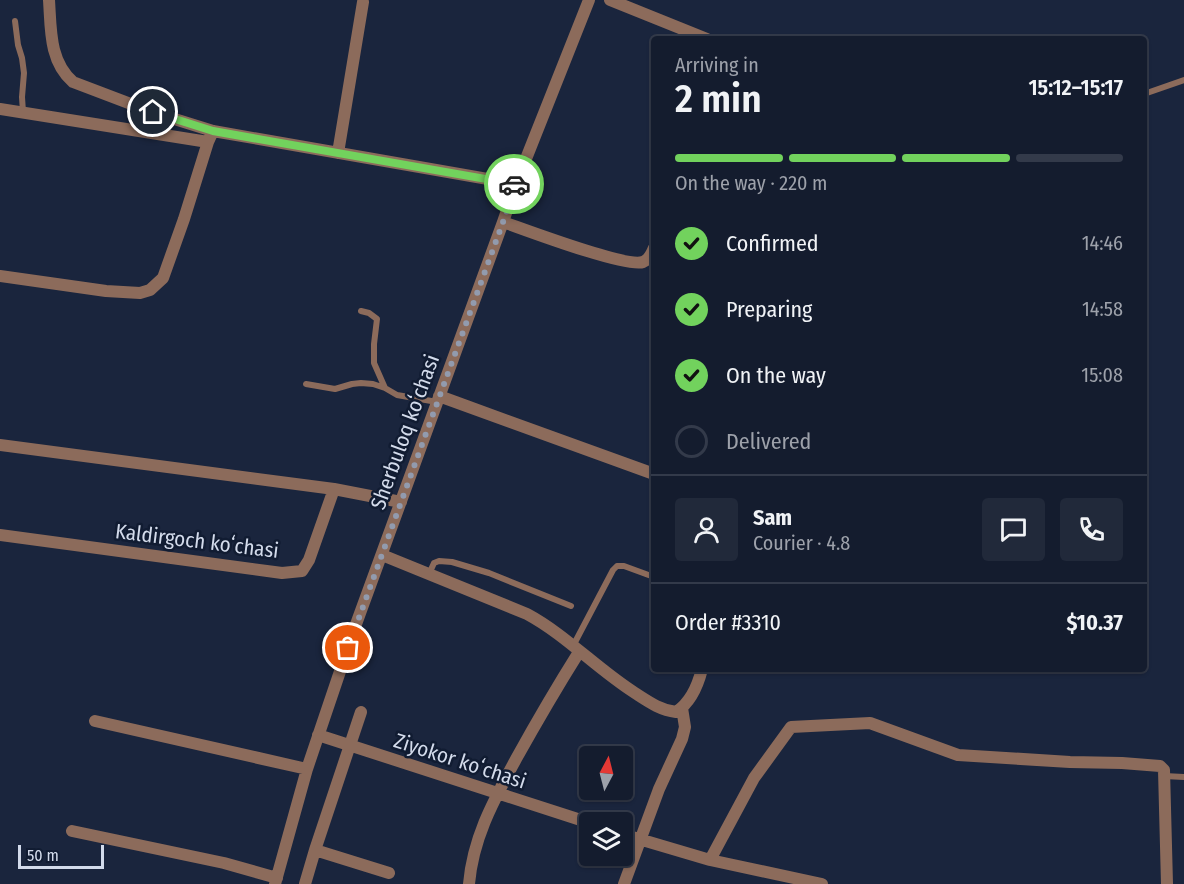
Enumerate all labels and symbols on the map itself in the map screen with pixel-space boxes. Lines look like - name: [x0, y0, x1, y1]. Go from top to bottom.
- pin: [127, 86, 178, 137]
- courier: [484, 154, 544, 214]
- street label: Sherbuloq koʻchasi: [365, 351, 445, 513]
- street label: Kaldirgoch koʻchasi: [114, 518, 280, 564]
- pin: [322, 622, 373, 673]
- street label: Ziyokor koʻchasi: [391, 727, 529, 795]
- north arrow: [579, 746, 633, 800]
- scale bar: [18, 842, 104, 870]

